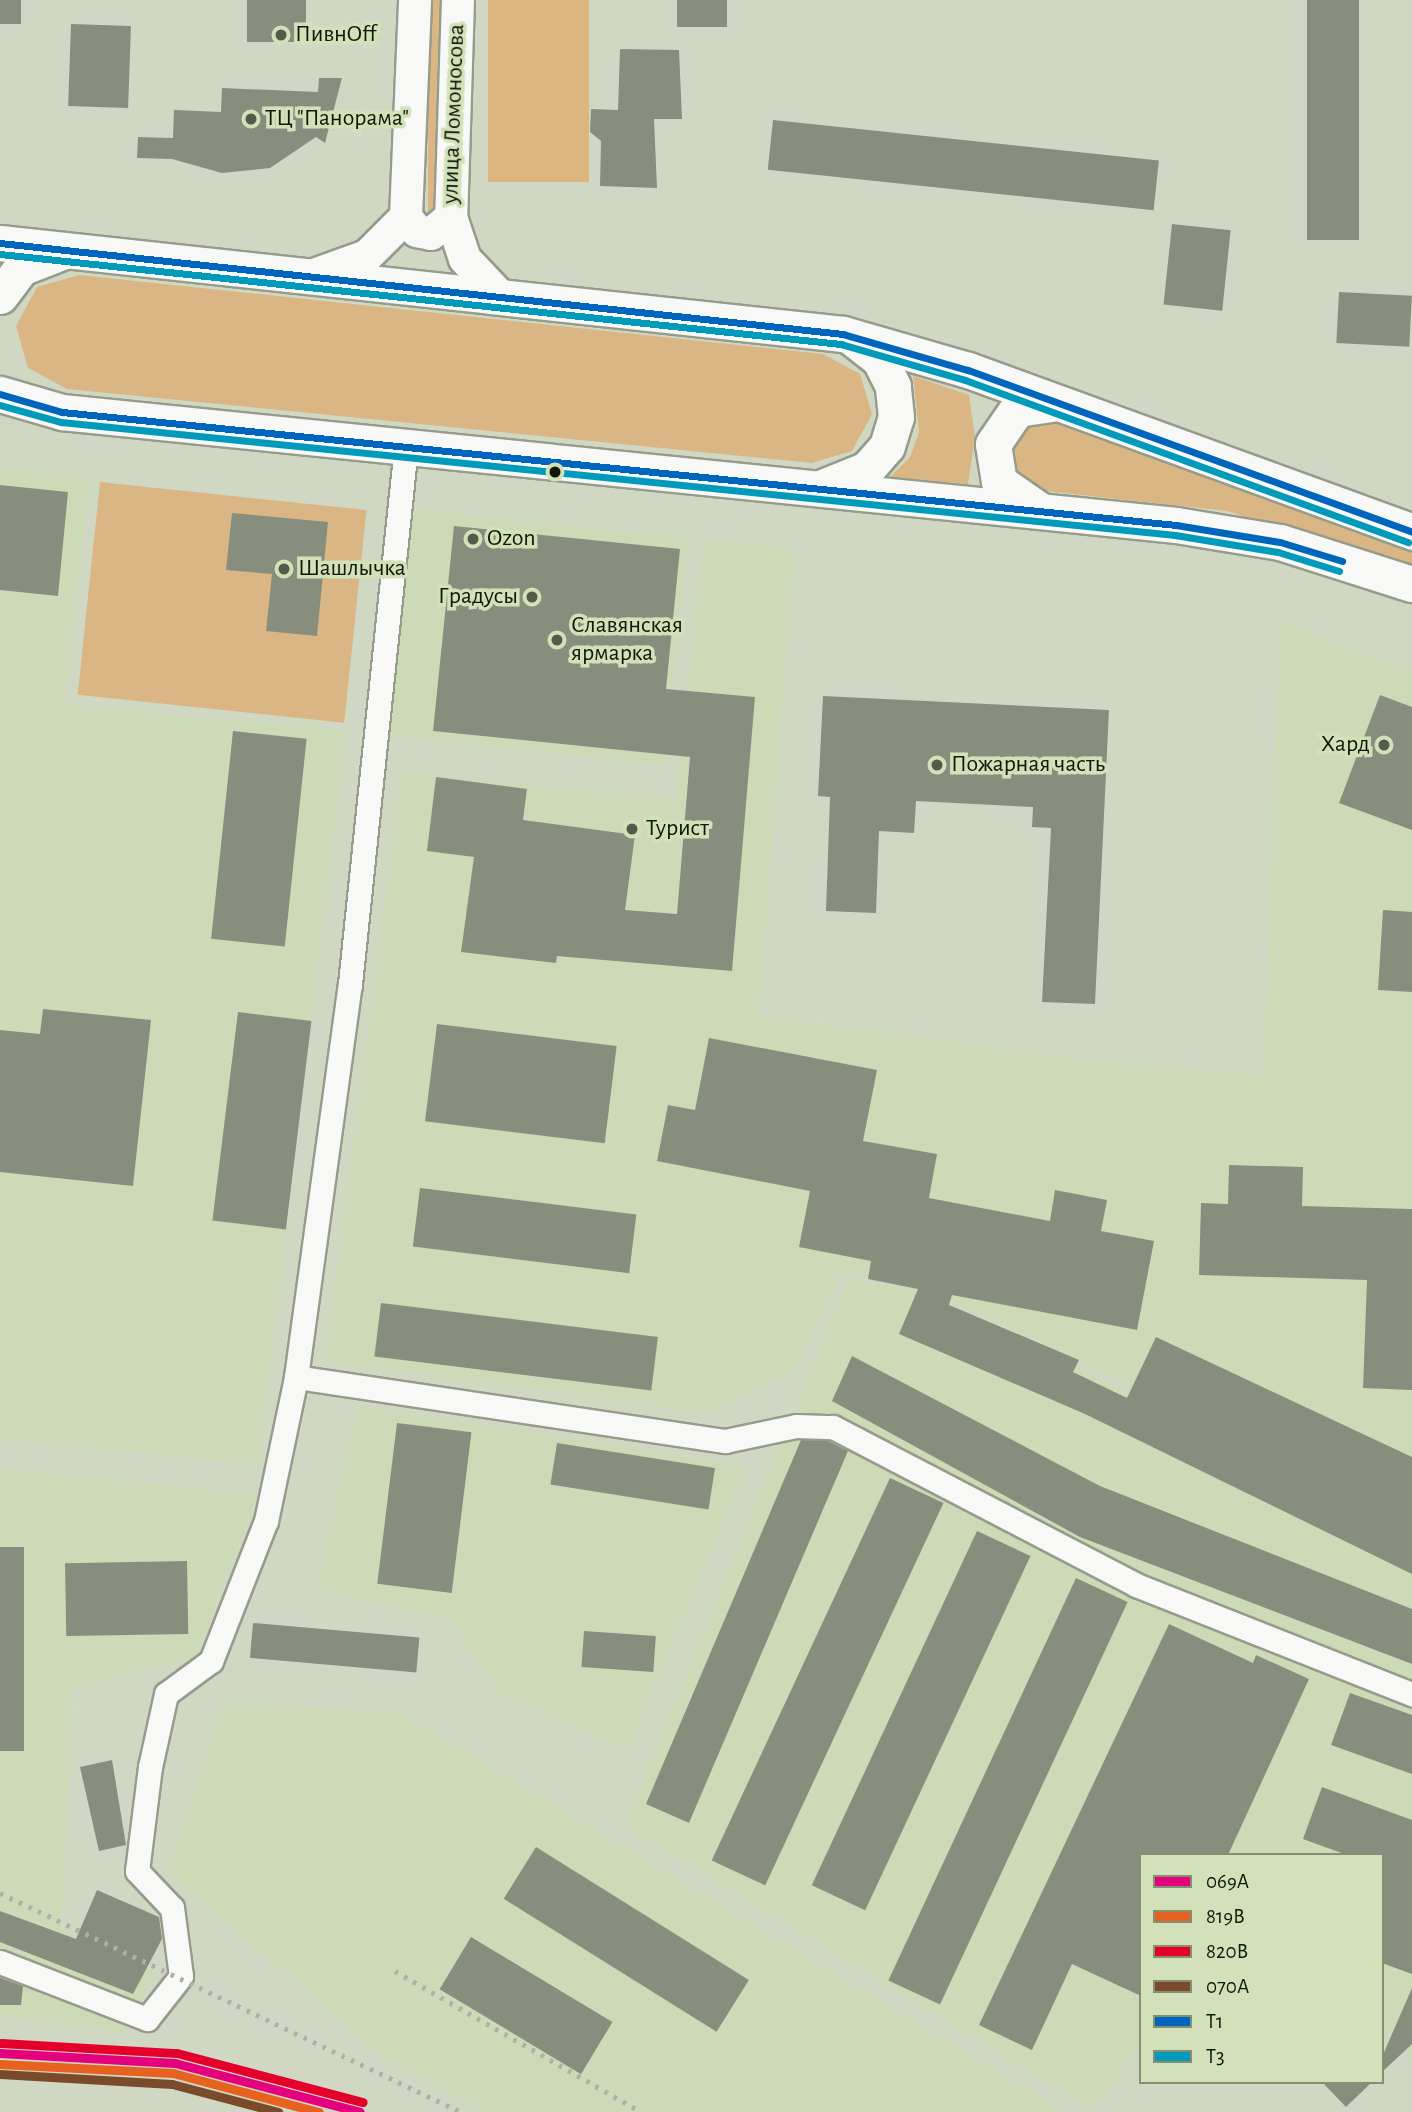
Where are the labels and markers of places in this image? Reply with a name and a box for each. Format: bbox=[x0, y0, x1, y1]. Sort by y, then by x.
place label: ПивнOff bbox=[295, 21, 377, 49]
marker: ПивнOff bbox=[273, 27, 289, 43]
place label: ТЦ "Панорама" bbox=[265, 105, 409, 133]
marker: ТЦ "Панорама" bbox=[243, 111, 259, 127]
unlabelled marker bbox=[548, 465, 562, 479]
place label: Ozon bbox=[487, 525, 536, 553]
marker: Ozon bbox=[465, 531, 481, 547]
place label: Шашлычка bbox=[298, 555, 406, 583]
marker: Шашлычка bbox=[276, 561, 292, 577]
place label: Градусы bbox=[438, 583, 518, 611]
marker: Градусы bbox=[524, 589, 540, 605]
place label: Славянская ярмарка bbox=[571, 612, 683, 668]
marker: Славянская ярмарка bbox=[549, 632, 565, 648]
place label: Хард bbox=[1321, 731, 1370, 759]
marker: Хард bbox=[1376, 737, 1392, 753]
place label: Пожарная часть bbox=[951, 751, 1105, 779]
marker: Пожарная часть bbox=[929, 757, 945, 773]
place label: Турист bbox=[646, 815, 709, 843]
marker: Турист bbox=[624, 821, 640, 837]

